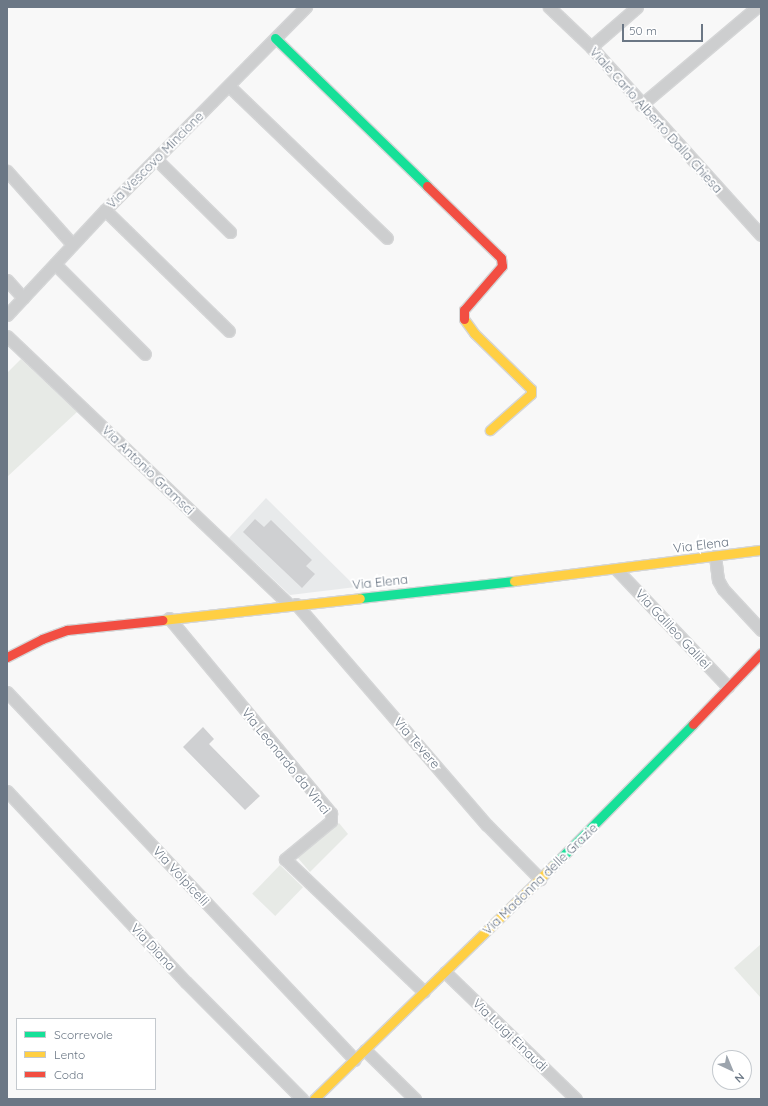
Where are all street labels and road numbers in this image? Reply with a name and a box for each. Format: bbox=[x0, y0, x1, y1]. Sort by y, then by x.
street label: Viale Carlo Alberto Dalla Chiesa bbox=[586, 44, 726, 196]
street label: Via Vescovo Mincione bbox=[103, 108, 207, 212]
street label: Via Antonio Gramsci bbox=[99, 422, 197, 518]
street label: Via Elena bbox=[672, 534, 730, 556]
street label: Via Elena bbox=[351, 571, 409, 593]
street label: Via Galileo Galilei bbox=[632, 586, 714, 672]
street label: Via Leonardo da Vinci bbox=[238, 705, 334, 817]
street label: Via Tevere bbox=[391, 714, 443, 772]
street label: Via Madonna delle Grazie bbox=[479, 820, 601, 938]
street label: Via Volpicelli bbox=[150, 843, 212, 909]
street label: Via Diana bbox=[127, 920, 179, 974]
street label: Via Luigi Einaudi bbox=[469, 995, 551, 1075]

